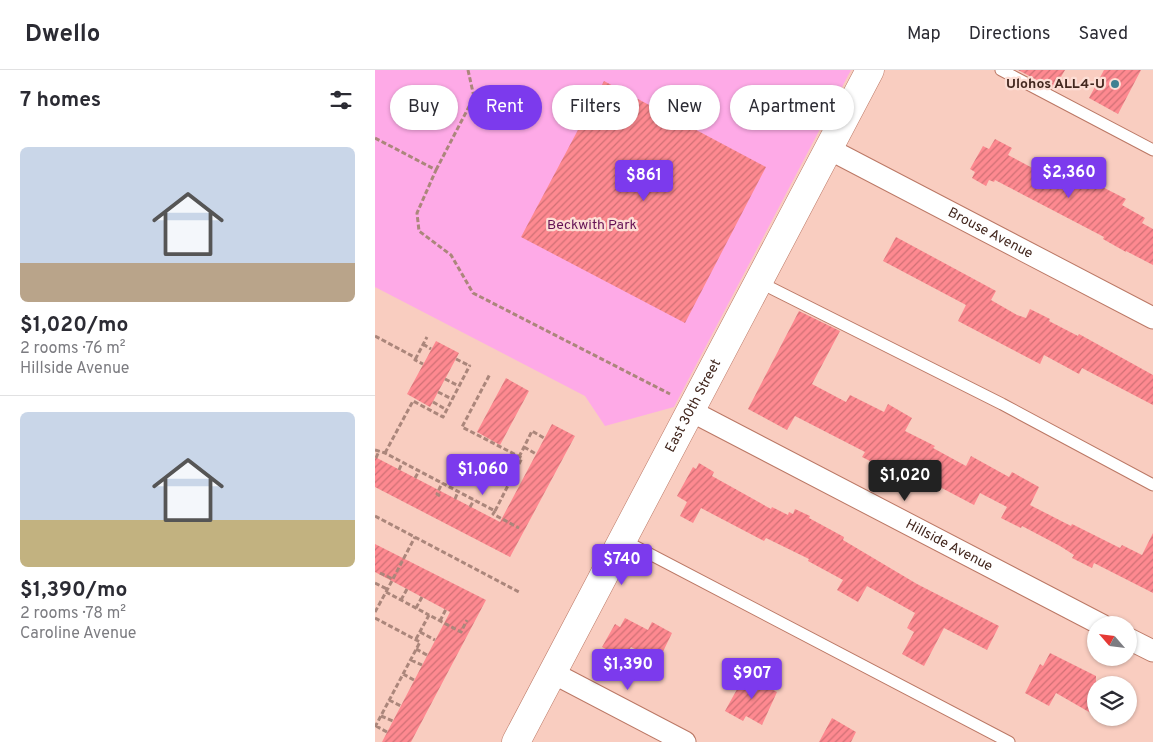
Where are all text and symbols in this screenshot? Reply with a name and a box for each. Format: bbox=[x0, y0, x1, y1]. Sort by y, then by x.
text: Dwello bbox=[25, 20, 100, 50]
text: Map bbox=[907, 23, 941, 46]
text: Directions bbox=[969, 23, 1051, 46]
text: Saved bbox=[1079, 23, 1128, 46]
place label: Ulohos ALL4-U bbox=[1006, 76, 1105, 93]
marker: Ulohos ALL4-U bbox=[1109, 78, 1121, 90]
chip: Buy bbox=[390, 85, 458, 130]
chip: Rent bbox=[468, 85, 542, 130]
chip: Filters bbox=[552, 85, 639, 130]
chip: New bbox=[649, 85, 720, 130]
chip: Apartment bbox=[730, 85, 854, 130]
icon: filters bbox=[327, 86, 355, 114]
text: 7 homes bbox=[20, 87, 101, 114]
pin: $2,360 bbox=[1028, 156, 1110, 199]
pin: $861 bbox=[614, 160, 674, 202]
text: $2,360 bbox=[1042, 163, 1096, 183]
text: $861 bbox=[626, 166, 662, 186]
icon: home bbox=[143, 179, 233, 269]
street label: Brouse Avenue bbox=[945, 204, 1036, 262]
park label: Beckwith Park bbox=[547, 217, 637, 234]
text: $1,020/mo bbox=[20, 312, 128, 339]
text: 2 rooms · 76 m² bbox=[20, 339, 126, 359]
street label: East 30th Street bbox=[662, 356, 725, 455]
text: Hillside Avenue bbox=[20, 359, 129, 379]
icon: home bbox=[143, 445, 233, 535]
pin: $1,060 bbox=[442, 454, 524, 496]
text: $1,060 bbox=[457, 460, 509, 480]
pin: $1,020 bbox=[864, 460, 946, 502]
text: $1,020 bbox=[879, 466, 931, 486]
street label: Hillside Avenue bbox=[903, 516, 996, 575]
pin: $740 bbox=[592, 544, 652, 586]
text: $740 bbox=[603, 550, 641, 570]
text: $1,390/mo bbox=[20, 577, 127, 604]
text: 2 rooms · 78 m² bbox=[20, 604, 126, 624]
north arrow bbox=[1087, 616, 1137, 666]
map controls bbox=[1087, 616, 1137, 726]
text: Caroline Avenue bbox=[20, 624, 136, 644]
pin: $1,390 bbox=[587, 648, 669, 691]
text: $1,390 bbox=[603, 655, 653, 675]
pin: $907 bbox=[722, 658, 782, 700]
text: $907 bbox=[733, 664, 771, 684]
button: layers bbox=[1087, 676, 1137, 726]

